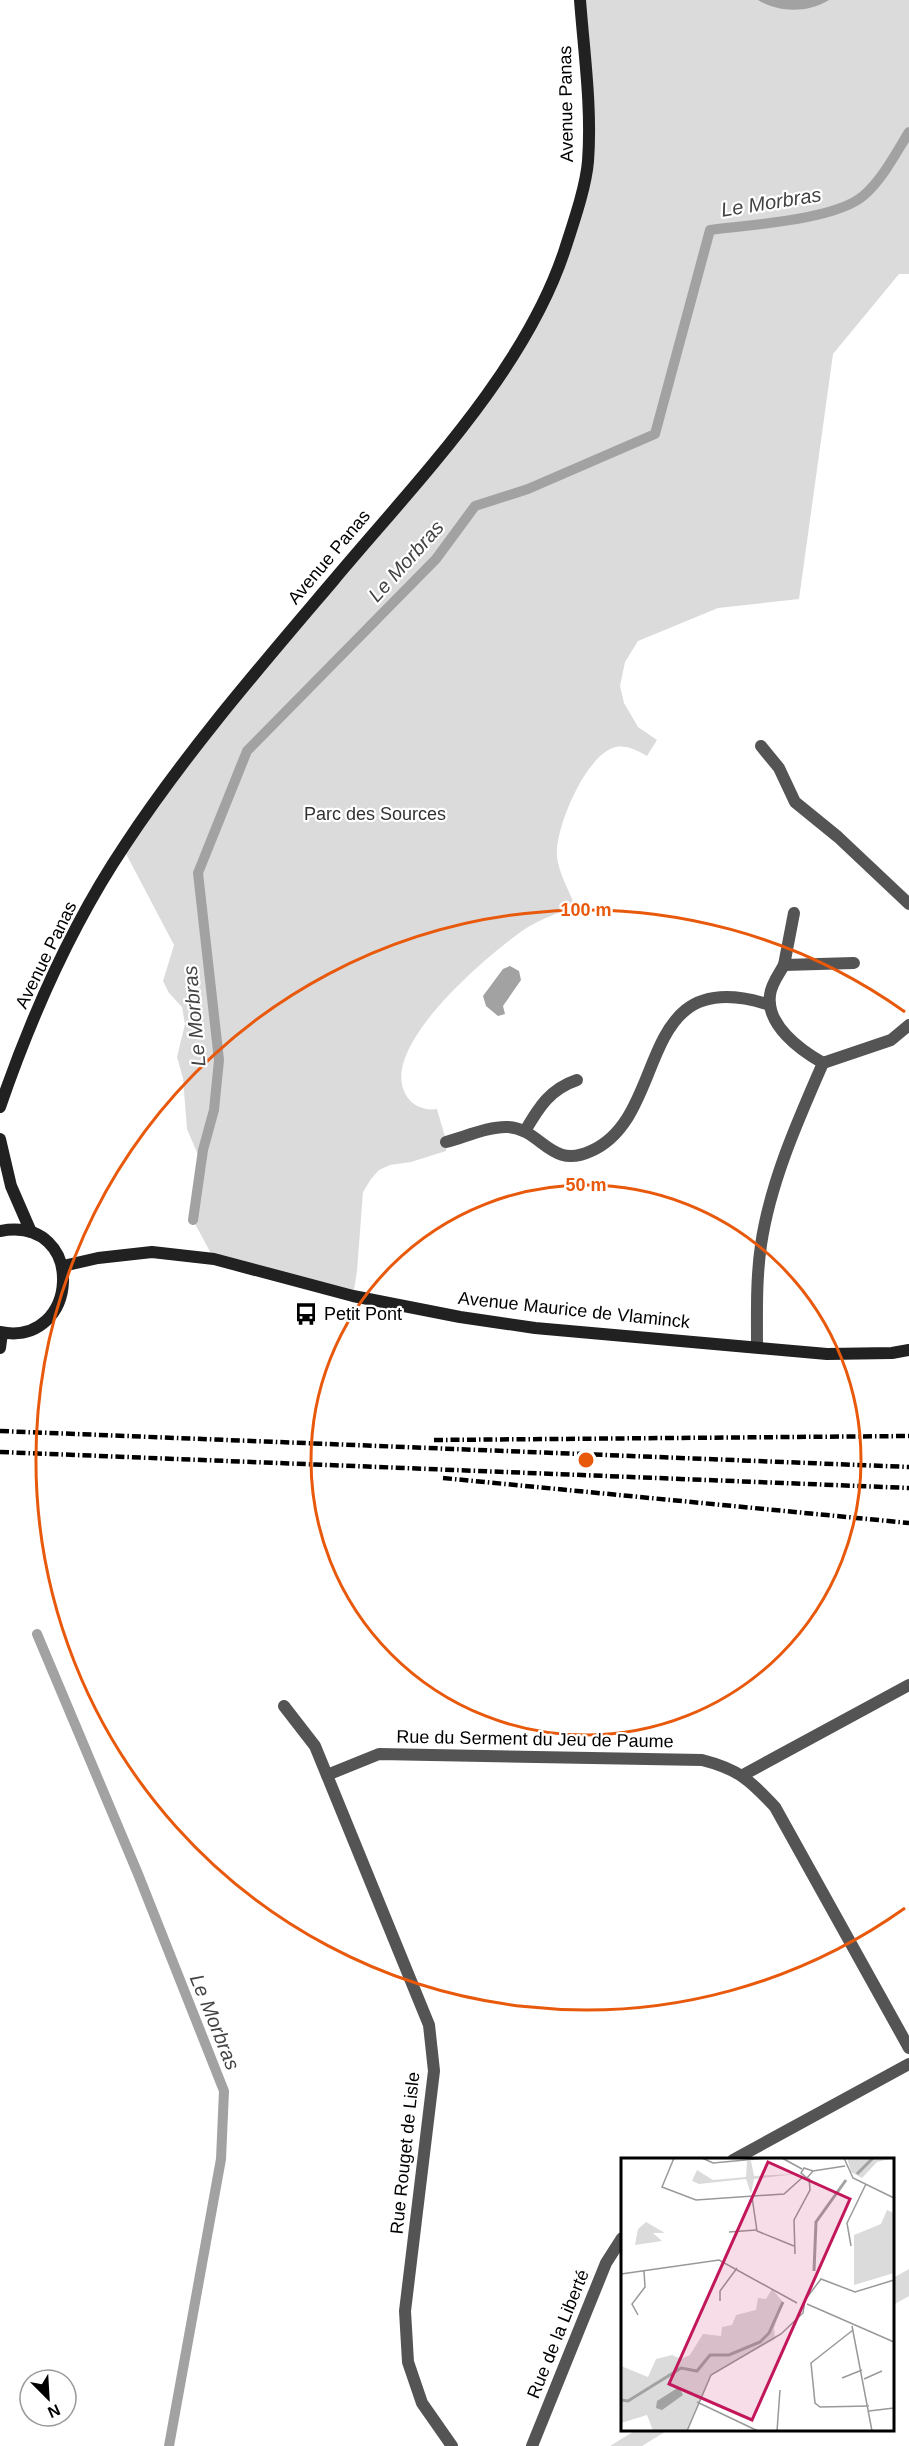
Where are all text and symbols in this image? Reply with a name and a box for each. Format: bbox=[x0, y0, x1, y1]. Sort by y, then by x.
street label: Avenue Panas bbox=[555, 45, 577, 163]
water label: Le Morbras bbox=[719, 183, 823, 221]
street label: Avenue Panas bbox=[284, 506, 374, 608]
water label: Le Morbras bbox=[364, 516, 448, 606]
park label: Parc des Sources bbox=[304, 804, 446, 824]
street label: Avenue Panas bbox=[11, 898, 81, 1012]
text: 100 m bbox=[560, 900, 612, 920]
water label: Le Morbras bbox=[179, 965, 209, 1067]
text: 50 m bbox=[565, 1175, 607, 1195]
street label: Avenue Maurice de Vlaminck bbox=[457, 1288, 692, 1332]
bus stop icon: Petit Pont bbox=[293, 1301, 319, 1327]
place label: Petit Pont bbox=[324, 1304, 402, 1324]
centre of rings bbox=[576, 1450, 596, 1470]
street label: Rue du Serment du Jeu de Paume bbox=[396, 1727, 674, 1751]
water label: Le Morbras bbox=[186, 1971, 244, 2073]
street label: Rue Rouget de Lisle bbox=[387, 2071, 423, 2235]
inset map bbox=[621, 2158, 894, 2431]
street label: Rue de la Liberté bbox=[523, 2267, 593, 2401]
north arrow bbox=[18, 2368, 78, 2428]
text: N bbox=[45, 2401, 63, 2421]

